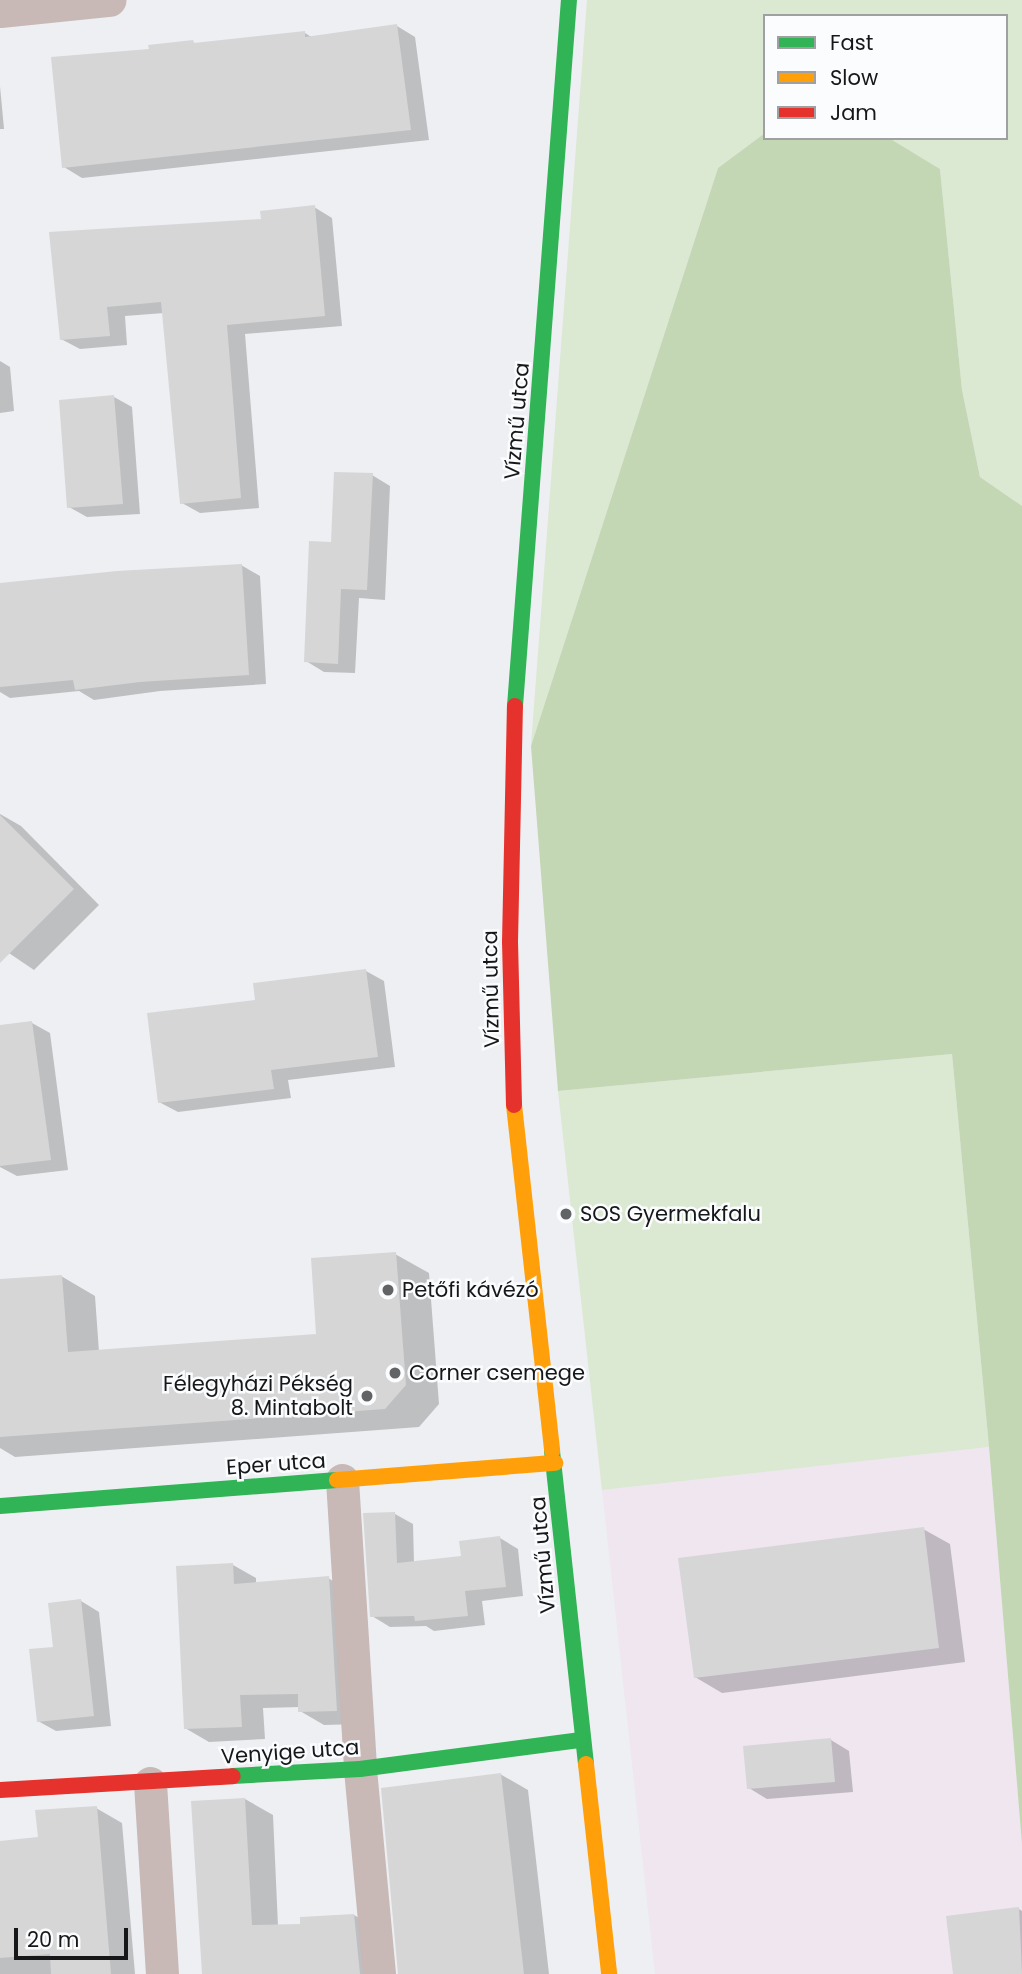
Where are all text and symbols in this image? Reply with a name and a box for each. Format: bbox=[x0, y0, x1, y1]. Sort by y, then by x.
legend bbox=[763, 14, 1008, 140]
text: Fast bbox=[830, 28, 873, 57]
text: Slow bbox=[830, 63, 878, 92]
text: Jam bbox=[830, 98, 877, 127]
street label: Vízmű utca bbox=[499, 361, 535, 481]
street label: Vízmű utca bbox=[477, 930, 505, 1048]
place label: SOS Gyermekfalu bbox=[580, 1201, 761, 1227]
marker: SOS Gyermekfalu bbox=[558, 1206, 574, 1222]
place label: Petőfi kávézó bbox=[402, 1277, 539, 1303]
marker: Petőfi kávézó bbox=[380, 1282, 396, 1298]
place label: Corner csemege bbox=[409, 1360, 585, 1386]
marker: Corner csemege bbox=[387, 1365, 403, 1381]
place label: Félegyházi Pékség 8. Mintabolt bbox=[163, 1371, 353, 1421]
marker: Félegyházi Pékség 8. Mintabolt bbox=[359, 1388, 375, 1404]
street label: Eper utca bbox=[226, 1448, 326, 1480]
street label: Vízmű utca bbox=[525, 1495, 561, 1615]
street label: Venyige utca bbox=[220, 1735, 360, 1769]
scale bar bbox=[18, 1914, 131, 1958]
text: 20 m bbox=[27, 1925, 80, 1954]

